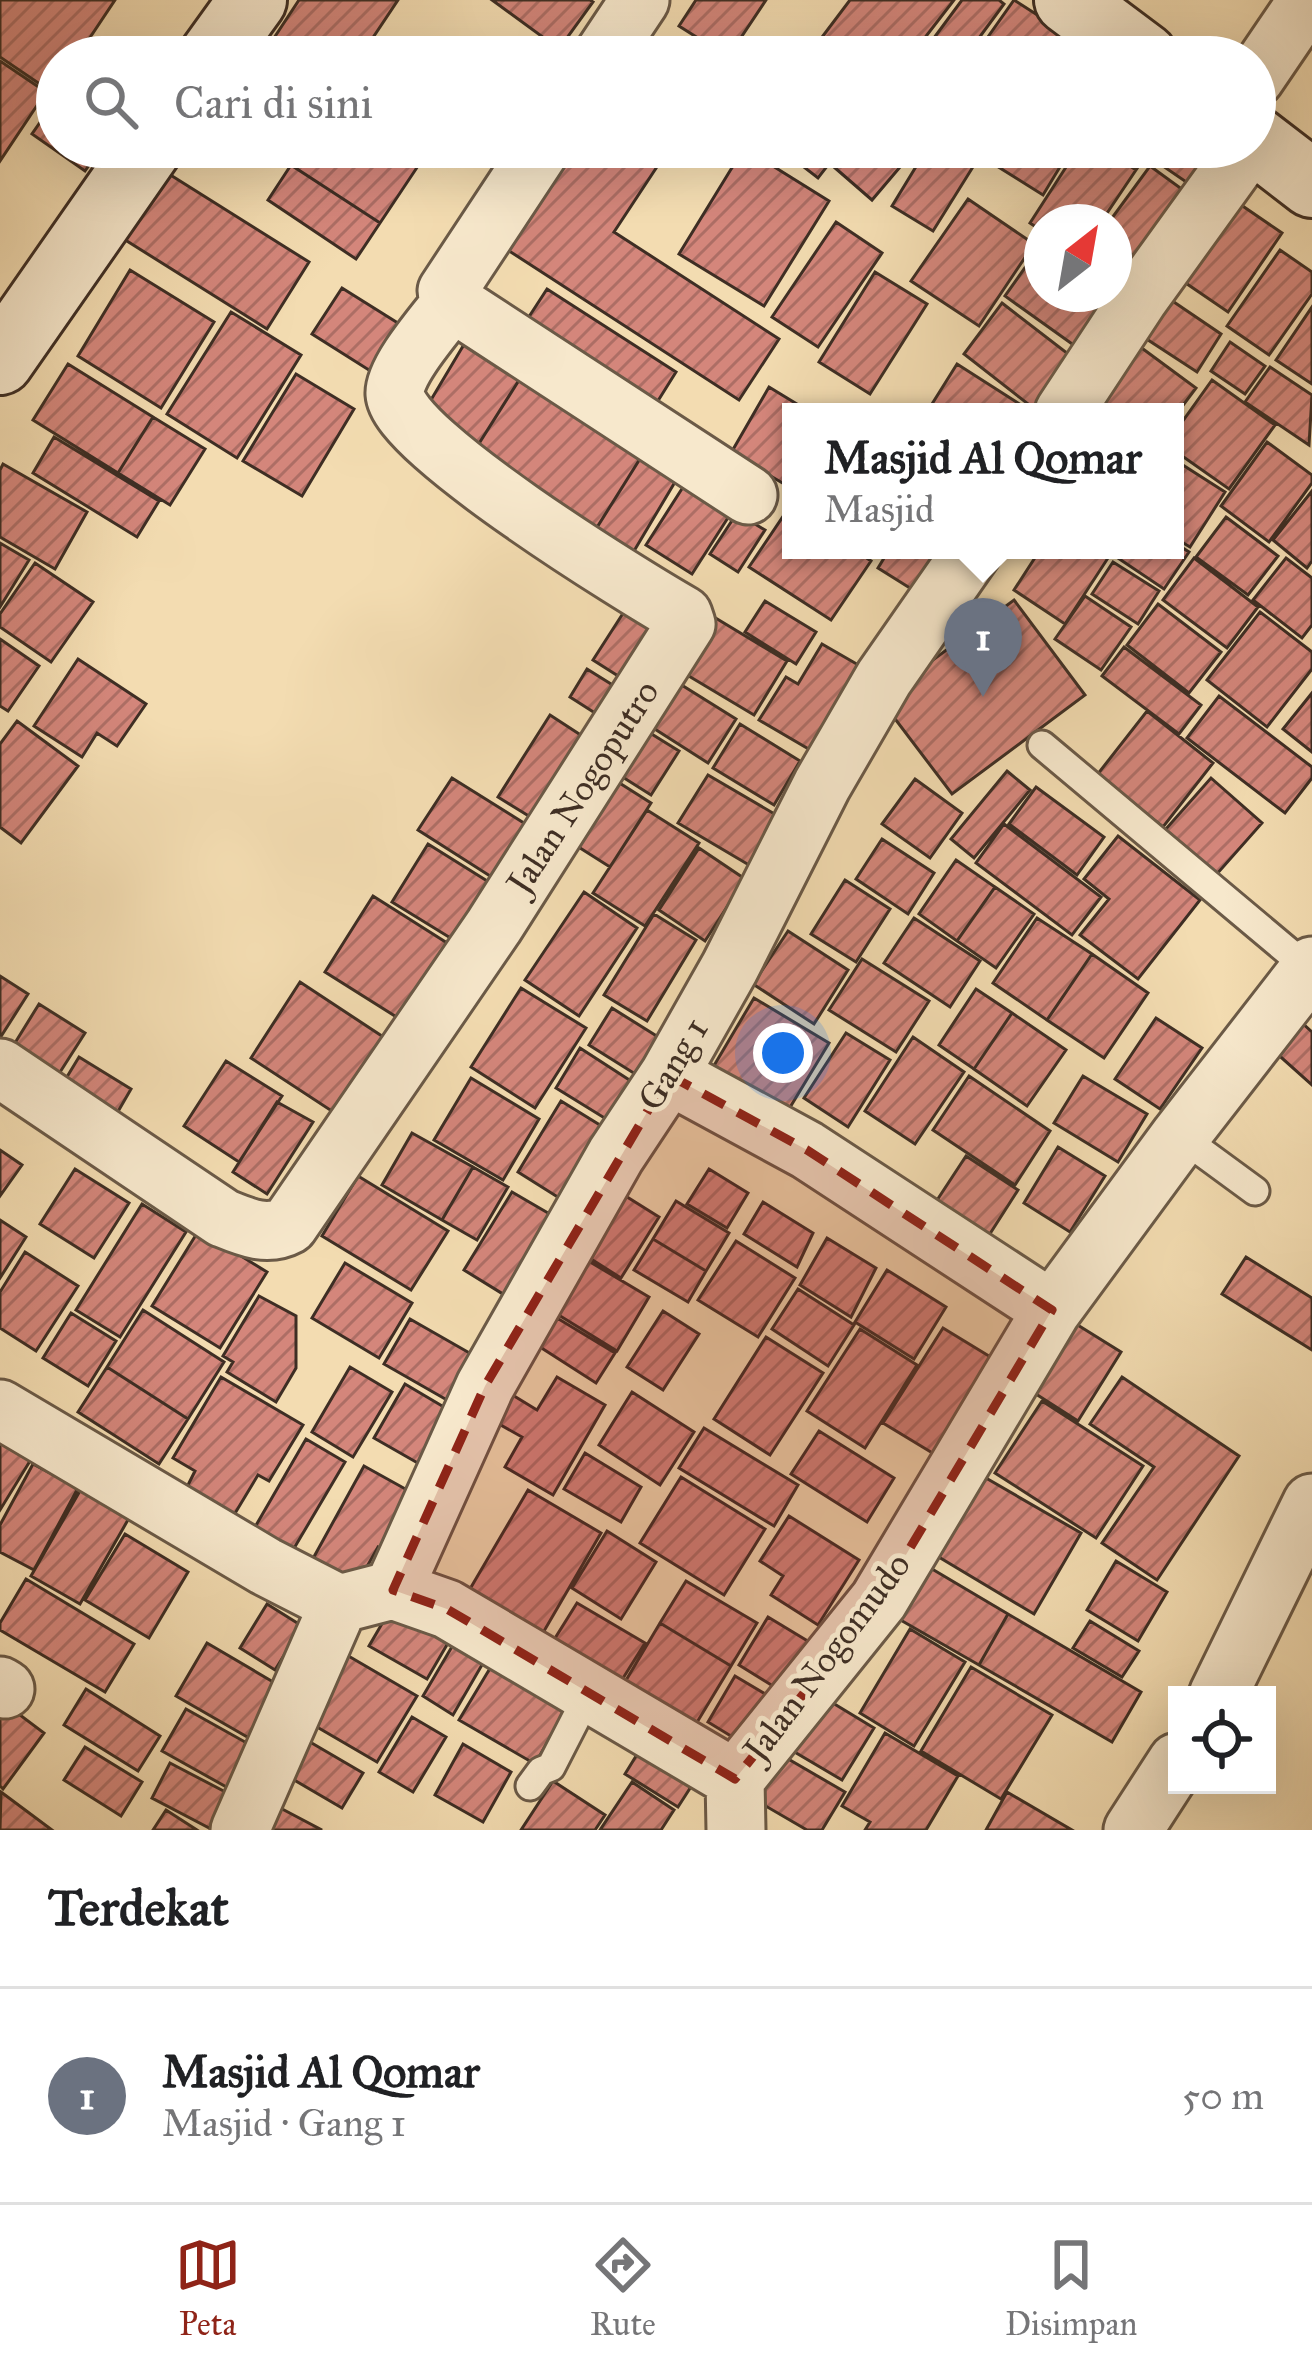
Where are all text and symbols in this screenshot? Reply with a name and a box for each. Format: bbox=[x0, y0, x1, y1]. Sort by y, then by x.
search box bbox=[36, 36, 1276, 168]
icon: search bbox=[78, 69, 144, 135]
text: Cari di sini bbox=[174, 75, 373, 130]
north arrow bbox=[1024, 204, 1132, 312]
popup bbox=[782, 403, 1184, 559]
text: Masjid Al Qomar bbox=[824, 430, 1142, 485]
text: Masjid bbox=[824, 485, 935, 533]
pin: 1 bbox=[944, 598, 1022, 697]
street label: Jalan Nogoputro bbox=[495, 672, 669, 906]
street label: Gang 1 bbox=[628, 1010, 718, 1118]
your location bbox=[753, 1023, 813, 1083]
street label: Jalan Nogomudo bbox=[732, 1544, 920, 1773]
map controls bbox=[1168, 1686, 1276, 1794]
button: locate bbox=[1168, 1686, 1276, 1794]
text: Terdekat bbox=[48, 1877, 229, 1939]
text: Masjid Al Qomar bbox=[162, 2044, 480, 2099]
text: 1 bbox=[79, 2072, 95, 2120]
text: 50 m bbox=[1182, 2072, 1264, 2120]
text: Masjid · Gang 1 bbox=[162, 2099, 406, 2147]
tab: Peta bbox=[175, 2232, 241, 2344]
tab: Rute bbox=[590, 2232, 656, 2344]
tab: Disimpan bbox=[1005, 2232, 1137, 2344]

